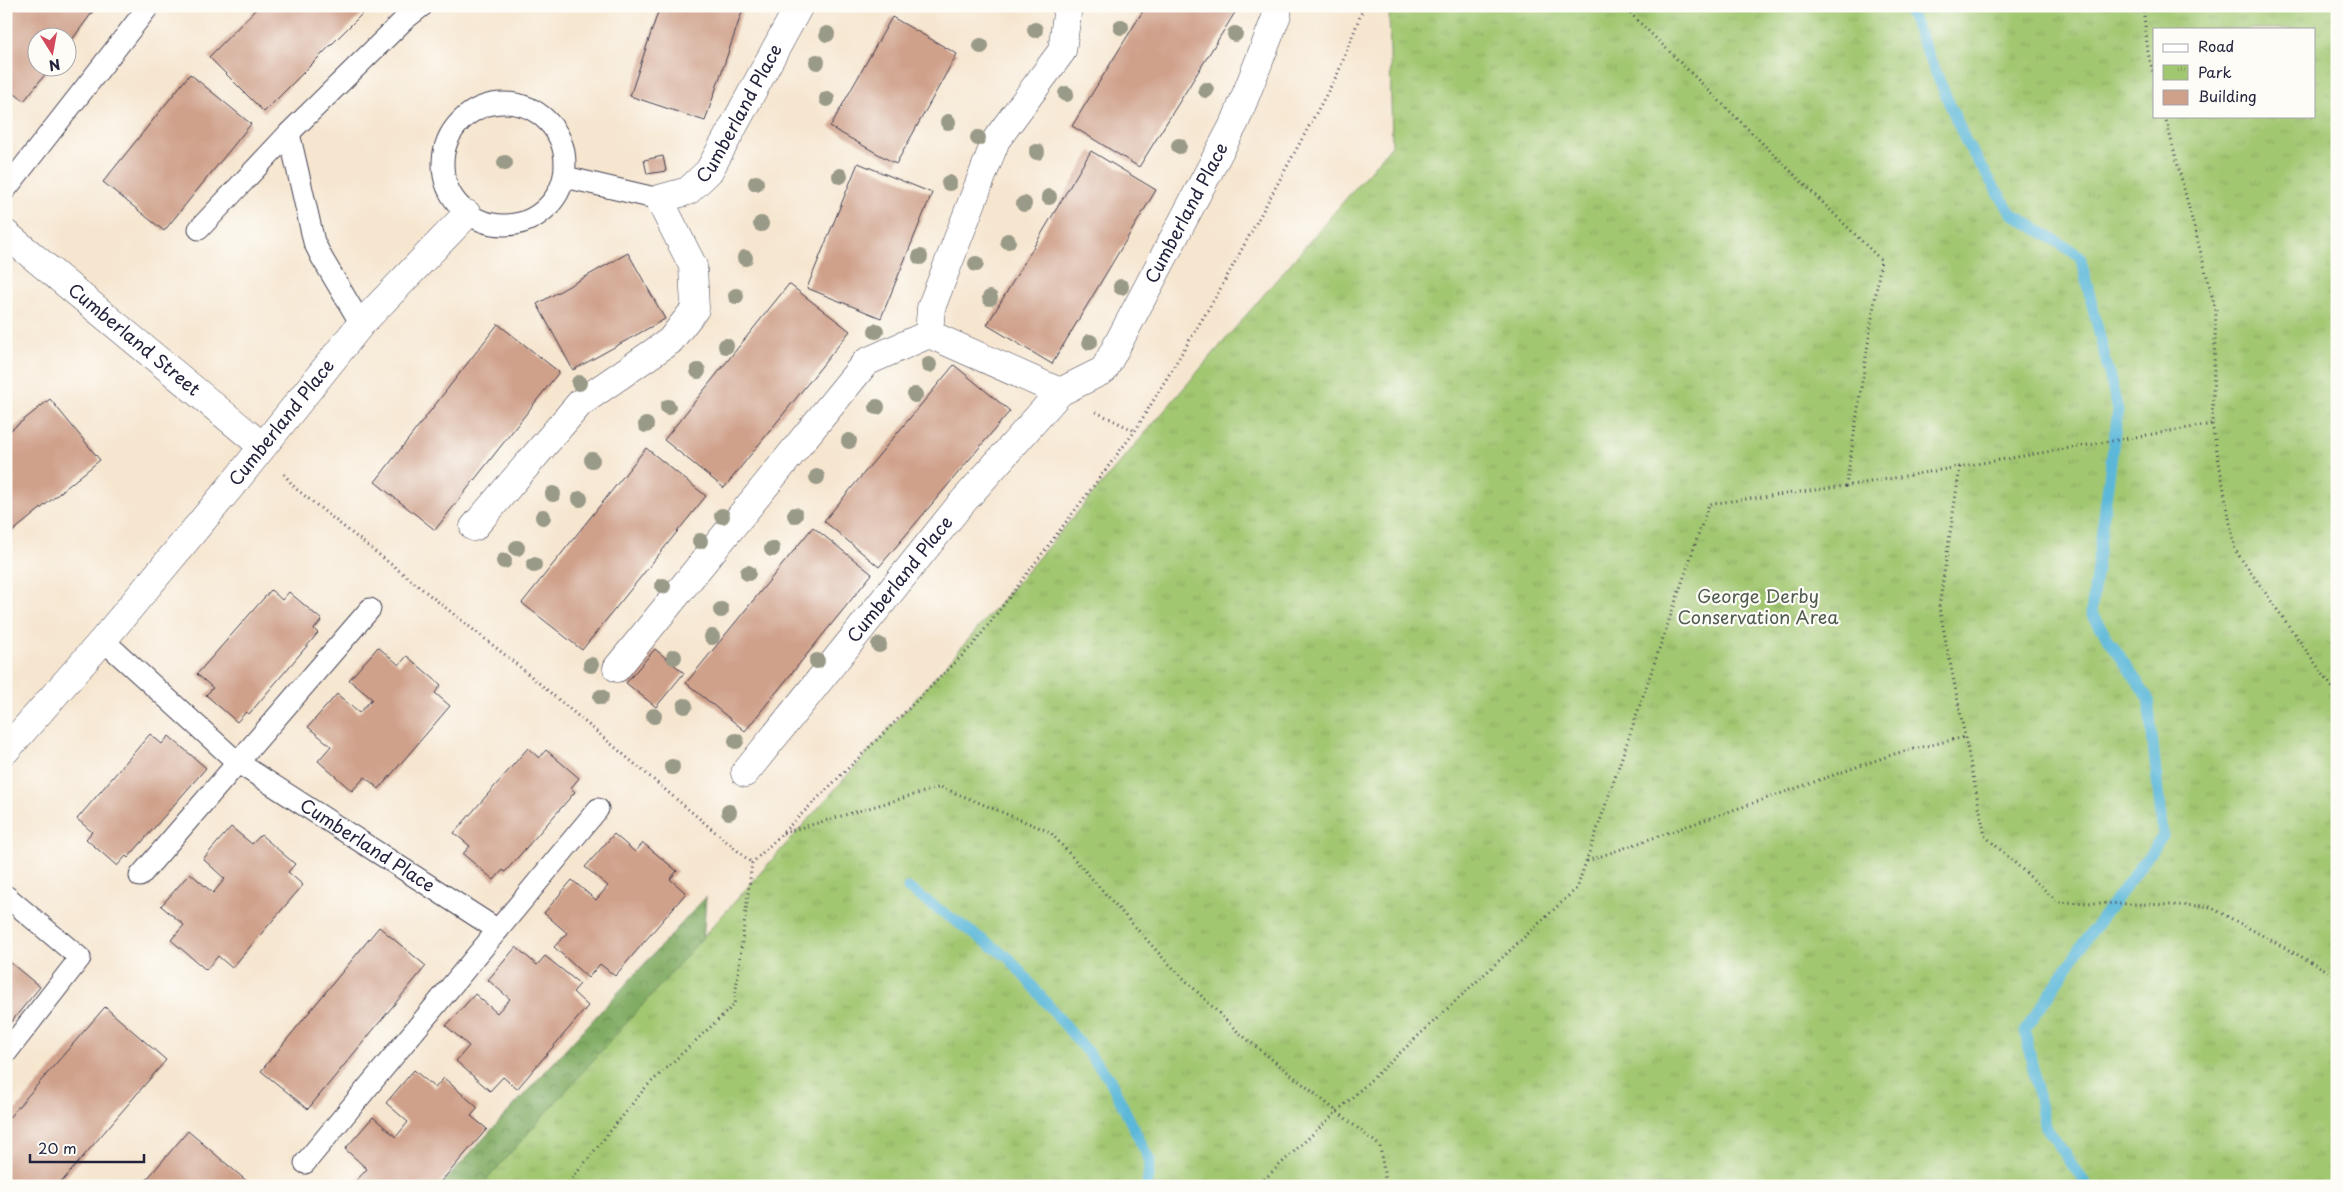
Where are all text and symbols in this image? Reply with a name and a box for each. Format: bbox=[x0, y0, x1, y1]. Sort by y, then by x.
north arrow bbox=[28, 28, 78, 78]
legend bbox=[2153, 28, 2316, 118]
text: Road bbox=[2198, 34, 2234, 57]
street label: Cumberland Place bbox=[689, 39, 788, 189]
text: N bbox=[47, 54, 62, 77]
text: Park bbox=[2198, 60, 2232, 83]
text: Building bbox=[2198, 84, 2257, 107]
street label: Cumberland Place bbox=[1137, 137, 1234, 288]
street label: Cumberland Street bbox=[63, 276, 207, 402]
street label: Cumberland Place bbox=[221, 353, 340, 491]
street label: Cumberland Place bbox=[840, 509, 958, 648]
park label: George Derby Conservation Area bbox=[1677, 582, 1839, 630]
street label: Cumberland Place bbox=[295, 791, 441, 898]
scale bar bbox=[30, 1132, 144, 1164]
text: 20 m bbox=[38, 1136, 77, 1159]

